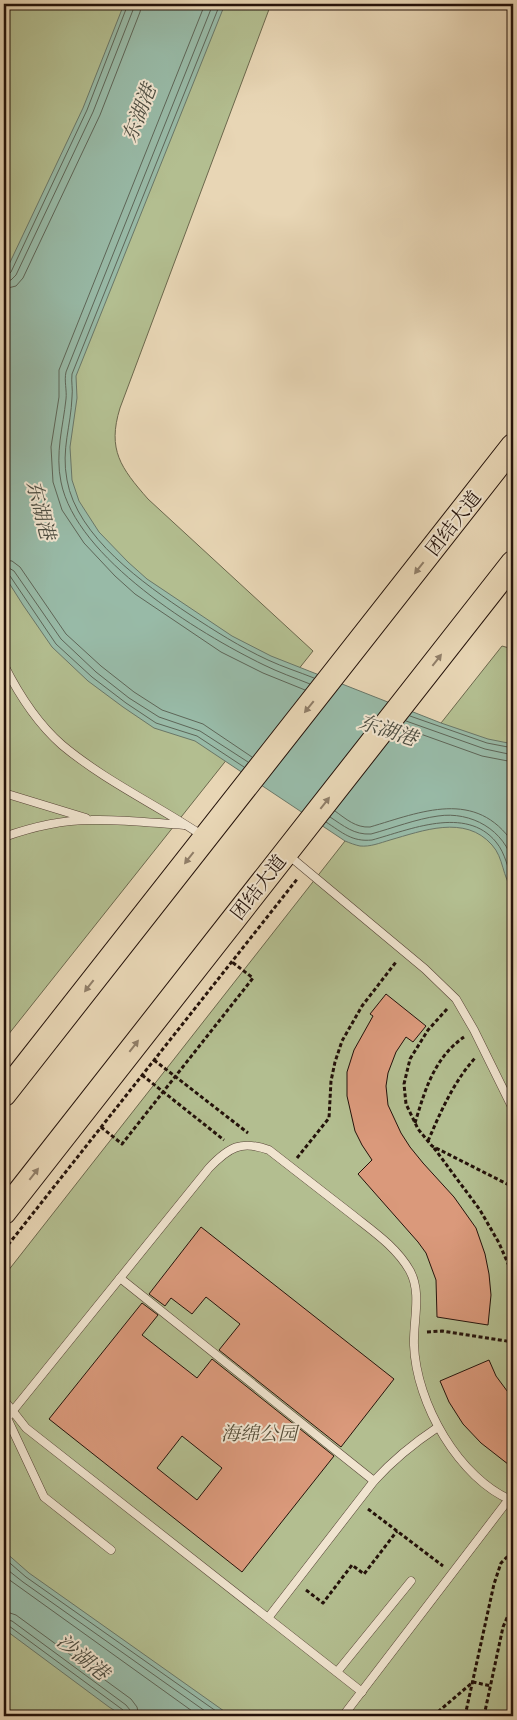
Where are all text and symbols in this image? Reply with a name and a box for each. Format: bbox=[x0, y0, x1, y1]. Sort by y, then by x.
water label: 东湖港 bbox=[119, 79, 162, 145]
water label: 东湖港 bbox=[22, 478, 59, 545]
street label: 团结大道 bbox=[422, 487, 486, 560]
one-way arrow bbox=[413, 561, 424, 574]
one-way arrow bbox=[432, 654, 443, 667]
one-way arrow bbox=[303, 700, 314, 713]
water label: 东湖港 bbox=[356, 711, 422, 752]
one-way arrow bbox=[319, 797, 330, 810]
one-way arrow bbox=[183, 851, 194, 864]
street label: 团结大道 bbox=[227, 851, 291, 924]
one-way arrow bbox=[83, 979, 94, 992]
one-way arrow bbox=[129, 1039, 139, 1052]
one-way arrow bbox=[28, 1167, 39, 1180]
park label: 海绵公园 bbox=[221, 1423, 300, 1445]
water label: 沙湖港 bbox=[52, 1630, 115, 1687]

